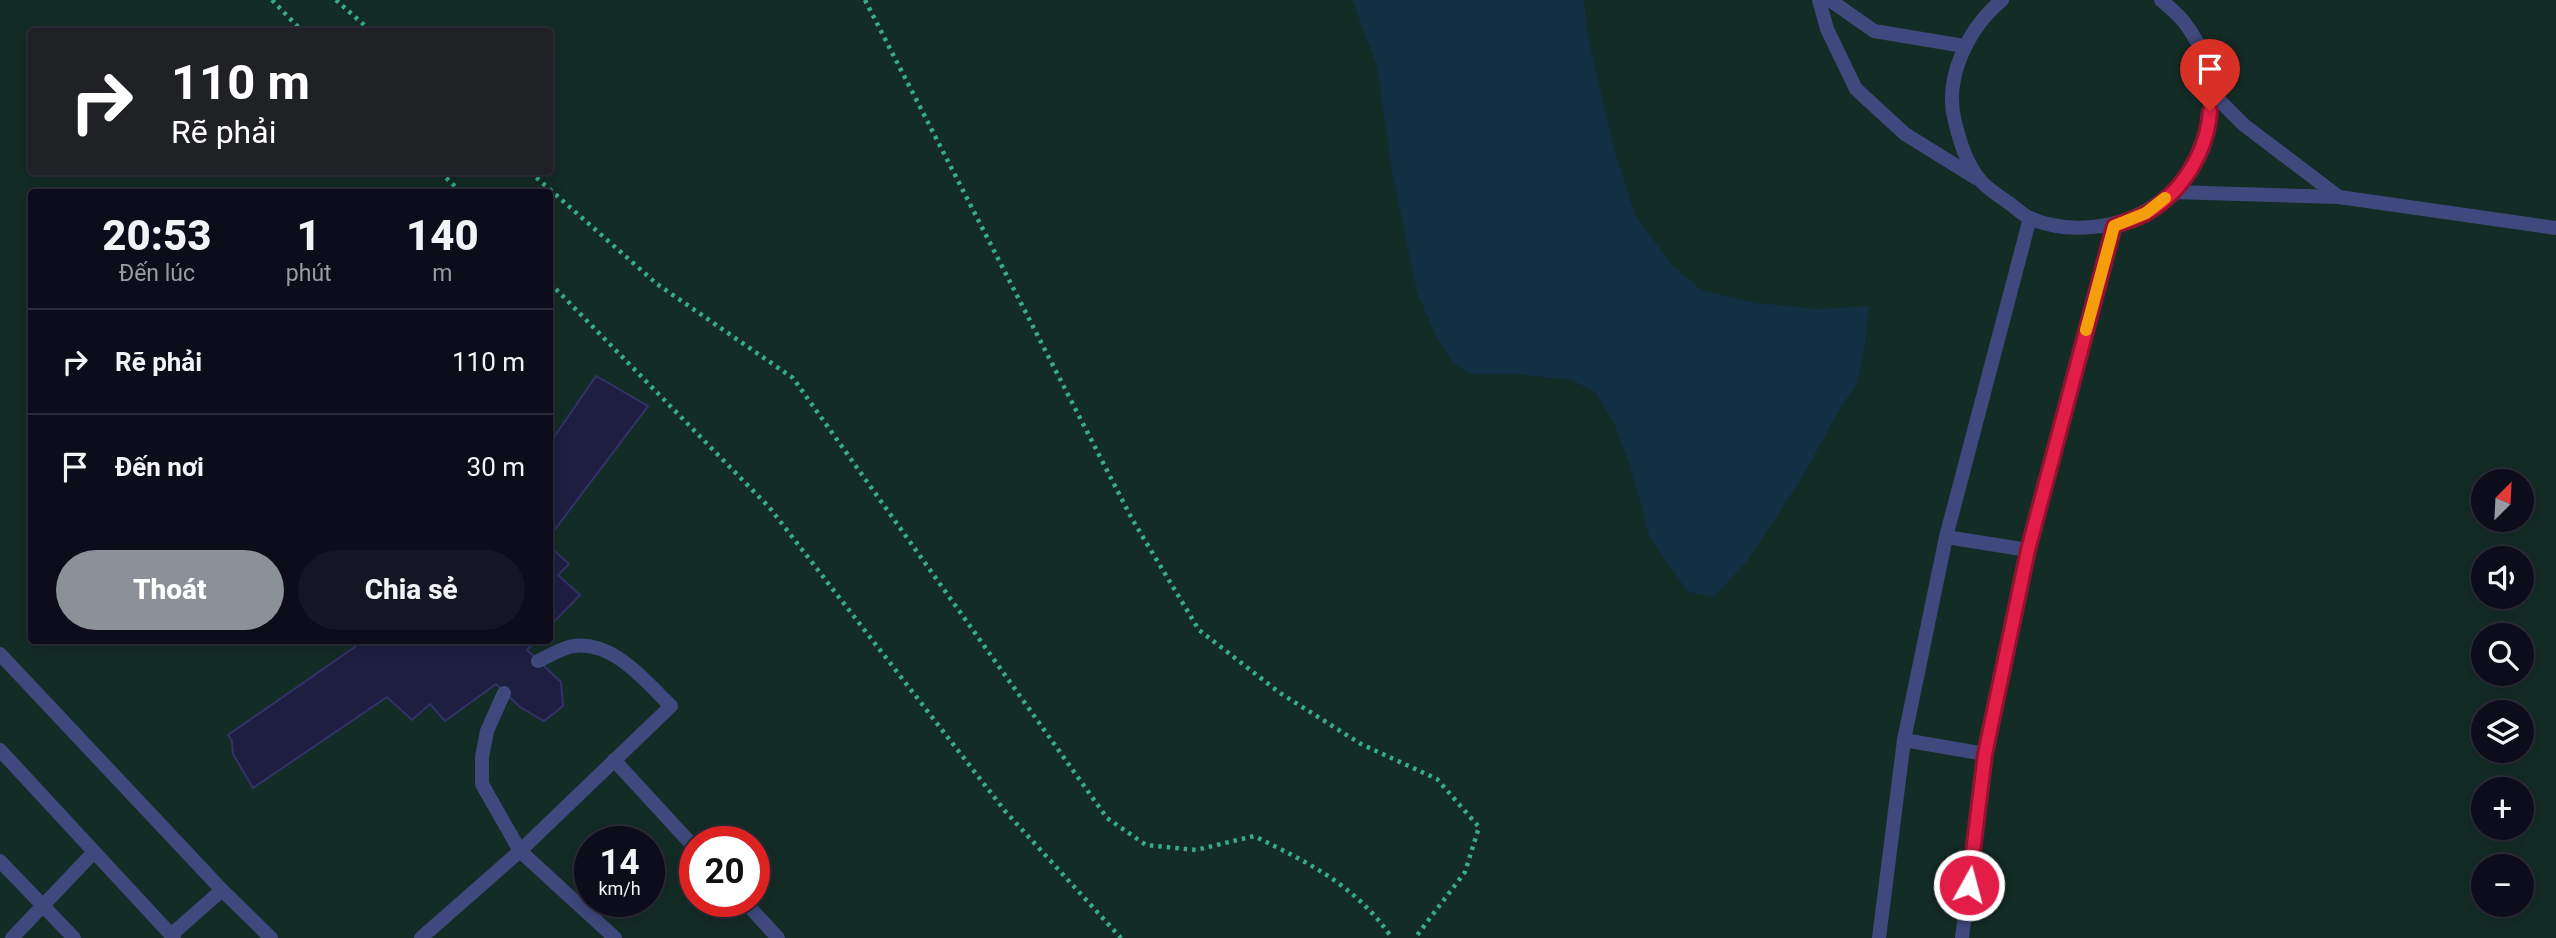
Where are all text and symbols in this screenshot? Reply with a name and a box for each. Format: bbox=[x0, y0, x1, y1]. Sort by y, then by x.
pin bbox=[2180, 39, 2240, 111]
icon: arrive bbox=[2191, 50, 2229, 88]
text: 110 m bbox=[171, 54, 310, 111]
icon: right bbox=[56, 56, 147, 147]
text: Rẽ phải bbox=[171, 113, 276, 151]
text: 20:53 bbox=[102, 211, 211, 260]
text: 1 bbox=[297, 211, 321, 260]
text: 140 bbox=[406, 211, 479, 260]
text: Đến lúc bbox=[119, 260, 195, 287]
text: phút bbox=[286, 260, 332, 287]
text: m bbox=[432, 260, 452, 287]
icon: right bbox=[56, 343, 94, 381]
text: Rẽ phải bbox=[115, 347, 202, 377]
text: 110 m bbox=[452, 347, 525, 377]
icon: arrive bbox=[56, 448, 94, 486]
text: Đến nơi bbox=[115, 452, 204, 482]
text: 30 m bbox=[467, 452, 525, 482]
north arrow bbox=[2471, 469, 2534, 532]
map controls bbox=[2471, 469, 2534, 917]
button: sound bbox=[2471, 546, 2534, 609]
button: Thoát bbox=[56, 550, 284, 630]
button: Chia sẻ bbox=[298, 550, 525, 630]
button: search bbox=[2471, 623, 2534, 686]
button: layers bbox=[2471, 700, 2534, 763]
button: + bbox=[2471, 777, 2534, 840]
speed limit sign: 20 bbox=[679, 826, 770, 917]
text: 14 bbox=[599, 842, 640, 883]
position arrow bbox=[1932, 848, 2006, 922]
button: − bbox=[2471, 854, 2534, 917]
text: km/h bbox=[598, 878, 641, 899]

